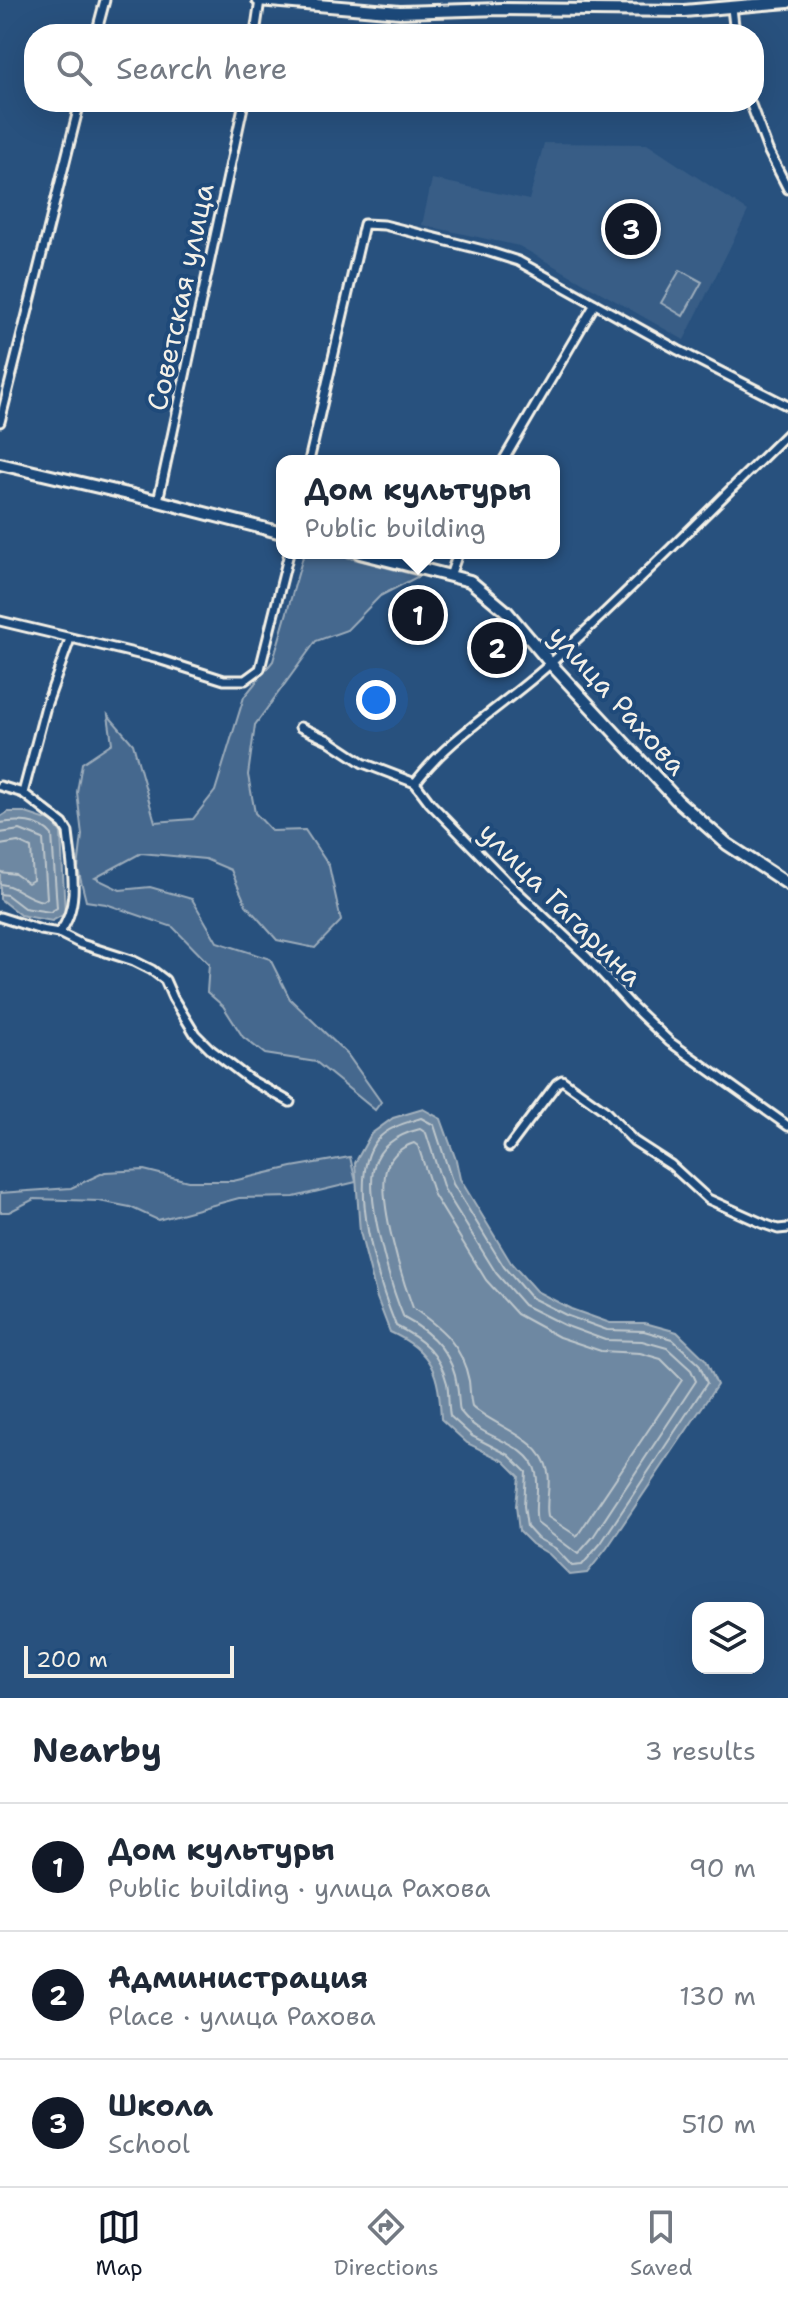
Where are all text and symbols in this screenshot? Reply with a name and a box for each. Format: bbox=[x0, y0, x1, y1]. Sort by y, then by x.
search box bbox=[24, 24, 764, 112]
icon: search bbox=[52, 46, 96, 90]
text: Search here bbox=[116, 48, 287, 89]
street label: Советская улица bbox=[137, 180, 223, 414]
pin: 3 bbox=[605, 199, 657, 259]
popup bbox=[276, 455, 560, 559]
text: Дом культуры bbox=[305, 469, 531, 510]
text: Public building bbox=[305, 510, 486, 545]
pin: 1 bbox=[392, 585, 444, 645]
street label: улица Рахова bbox=[540, 617, 696, 783]
pin: 2 bbox=[471, 618, 523, 678]
your location bbox=[356, 680, 396, 720]
street label: улица Гагарина bbox=[471, 814, 651, 994]
map controls bbox=[692, 1602, 764, 1674]
button: layers bbox=[692, 1602, 764, 1674]
scale bar bbox=[24, 1642, 234, 1678]
text: 200 m bbox=[36, 1645, 108, 1674]
text: Nearby bbox=[32, 1727, 162, 1773]
text: 3 results bbox=[644, 1733, 756, 1768]
text: Дом культуры bbox=[108, 1829, 335, 1870]
text: 1 bbox=[52, 1850, 64, 1885]
text: 90 m bbox=[689, 1850, 756, 1885]
text: Public building · улица Рахова bbox=[108, 1870, 491, 1905]
text: Администрация bbox=[108, 1957, 368, 1998]
text: 2 bbox=[49, 1978, 67, 2013]
text: 130 m bbox=[679, 1978, 756, 2013]
text: Place · улица Рахова bbox=[108, 1998, 376, 2033]
text: Школа bbox=[108, 2085, 213, 2126]
text: 3 bbox=[49, 2106, 67, 2141]
text: 510 m bbox=[682, 2106, 756, 2141]
text: School bbox=[108, 2126, 190, 2161]
tab: Map bbox=[96, 2205, 143, 2282]
tab: Directions bbox=[334, 2205, 439, 2282]
tab: Saved bbox=[630, 2205, 692, 2282]

